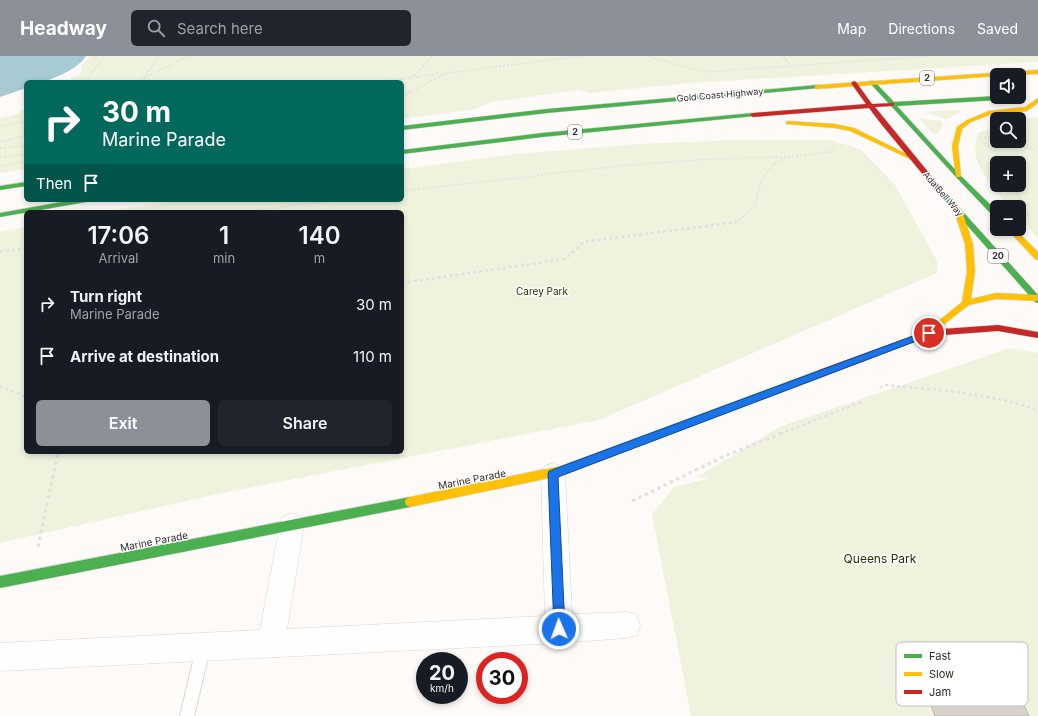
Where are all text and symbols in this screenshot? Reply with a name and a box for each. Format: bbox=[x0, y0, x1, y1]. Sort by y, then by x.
search box bbox=[131, 10, 411, 46]
text: Headway bbox=[20, 17, 107, 40]
icon: search bbox=[145, 17, 167, 39]
text: Search here bbox=[177, 19, 263, 38]
text: Map bbox=[837, 20, 866, 37]
text: Directions bbox=[888, 20, 955, 37]
text: Saved bbox=[977, 20, 1018, 37]
map controls bbox=[990, 68, 1026, 236]
button: sound bbox=[990, 68, 1026, 104]
road number: 2 bbox=[920, 71, 934, 85]
street label: Gold Coast Highway bbox=[676, 85, 764, 104]
text: 30 m bbox=[102, 95, 171, 129]
icon: right bbox=[36, 96, 88, 148]
button: search bbox=[990, 112, 1026, 148]
road number: 2 bbox=[568, 125, 582, 139]
text: Marine Parade bbox=[102, 129, 226, 150]
button: + bbox=[990, 156, 1026, 192]
street label: Ada Bell Way bbox=[921, 169, 966, 218]
icon: arrive bbox=[80, 172, 102, 194]
text: Then bbox=[36, 174, 72, 193]
button: − bbox=[990, 200, 1026, 236]
text: 17:06 bbox=[87, 221, 149, 250]
text: 1 bbox=[219, 221, 229, 250]
text: 140 bbox=[299, 221, 341, 250]
road number: 20 bbox=[988, 249, 1008, 263]
text: Arrival bbox=[98, 250, 138, 266]
text: min bbox=[213, 250, 235, 266]
text: m bbox=[314, 250, 325, 266]
park label: Carey Park bbox=[516, 285, 569, 297]
text: Turn right bbox=[70, 287, 142, 306]
icon: right bbox=[36, 293, 58, 315]
text: 30 m bbox=[356, 295, 392, 314]
text: Marine Parade bbox=[70, 306, 160, 322]
pin bbox=[912, 316, 946, 350]
icon: arrive bbox=[918, 322, 940, 344]
icon: arrive bbox=[36, 345, 58, 367]
text: Arrive at destination bbox=[70, 347, 219, 366]
text: 110 m bbox=[353, 347, 392, 366]
button: Exit bbox=[36, 400, 210, 446]
button: Share bbox=[218, 400, 392, 446]
street label: Marine Parade bbox=[437, 467, 507, 491]
street label: Marine Parade bbox=[119, 529, 189, 553]
park label: Queens Park bbox=[844, 551, 917, 566]
position arrow bbox=[538, 608, 580, 650]
legend bbox=[896, 642, 1028, 706]
text: Fast bbox=[929, 649, 951, 663]
speed limit sign: 30 bbox=[476, 652, 528, 704]
text: 20 bbox=[429, 661, 455, 685]
text: Slow bbox=[929, 667, 954, 681]
text: km/h bbox=[430, 682, 454, 694]
text: Jam bbox=[929, 685, 951, 699]

